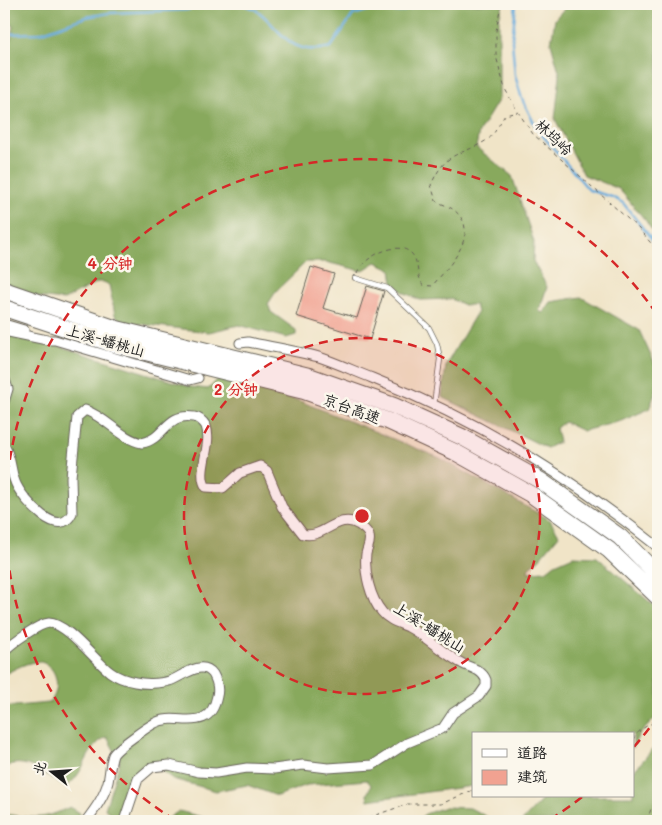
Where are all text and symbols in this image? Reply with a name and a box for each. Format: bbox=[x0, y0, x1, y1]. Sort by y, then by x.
street label: 林坞岭 bbox=[531, 114, 578, 161]
text: 4 分钟 bbox=[88, 253, 132, 273]
street label: 上溪-蟠桃山 bbox=[64, 319, 148, 361]
text: 2 分钟 bbox=[214, 379, 258, 399]
street label: 京台高速 bbox=[320, 388, 384, 428]
centre of rings bbox=[353, 507, 371, 525]
street label: 上溪-蟠桃山 bbox=[390, 597, 470, 657]
legend bbox=[472, 732, 634, 798]
text: 道路 bbox=[517, 742, 547, 762]
north arrow bbox=[28, 748, 78, 798]
text: 北 bbox=[28, 759, 50, 778]
text: 建筑 bbox=[517, 766, 547, 786]

